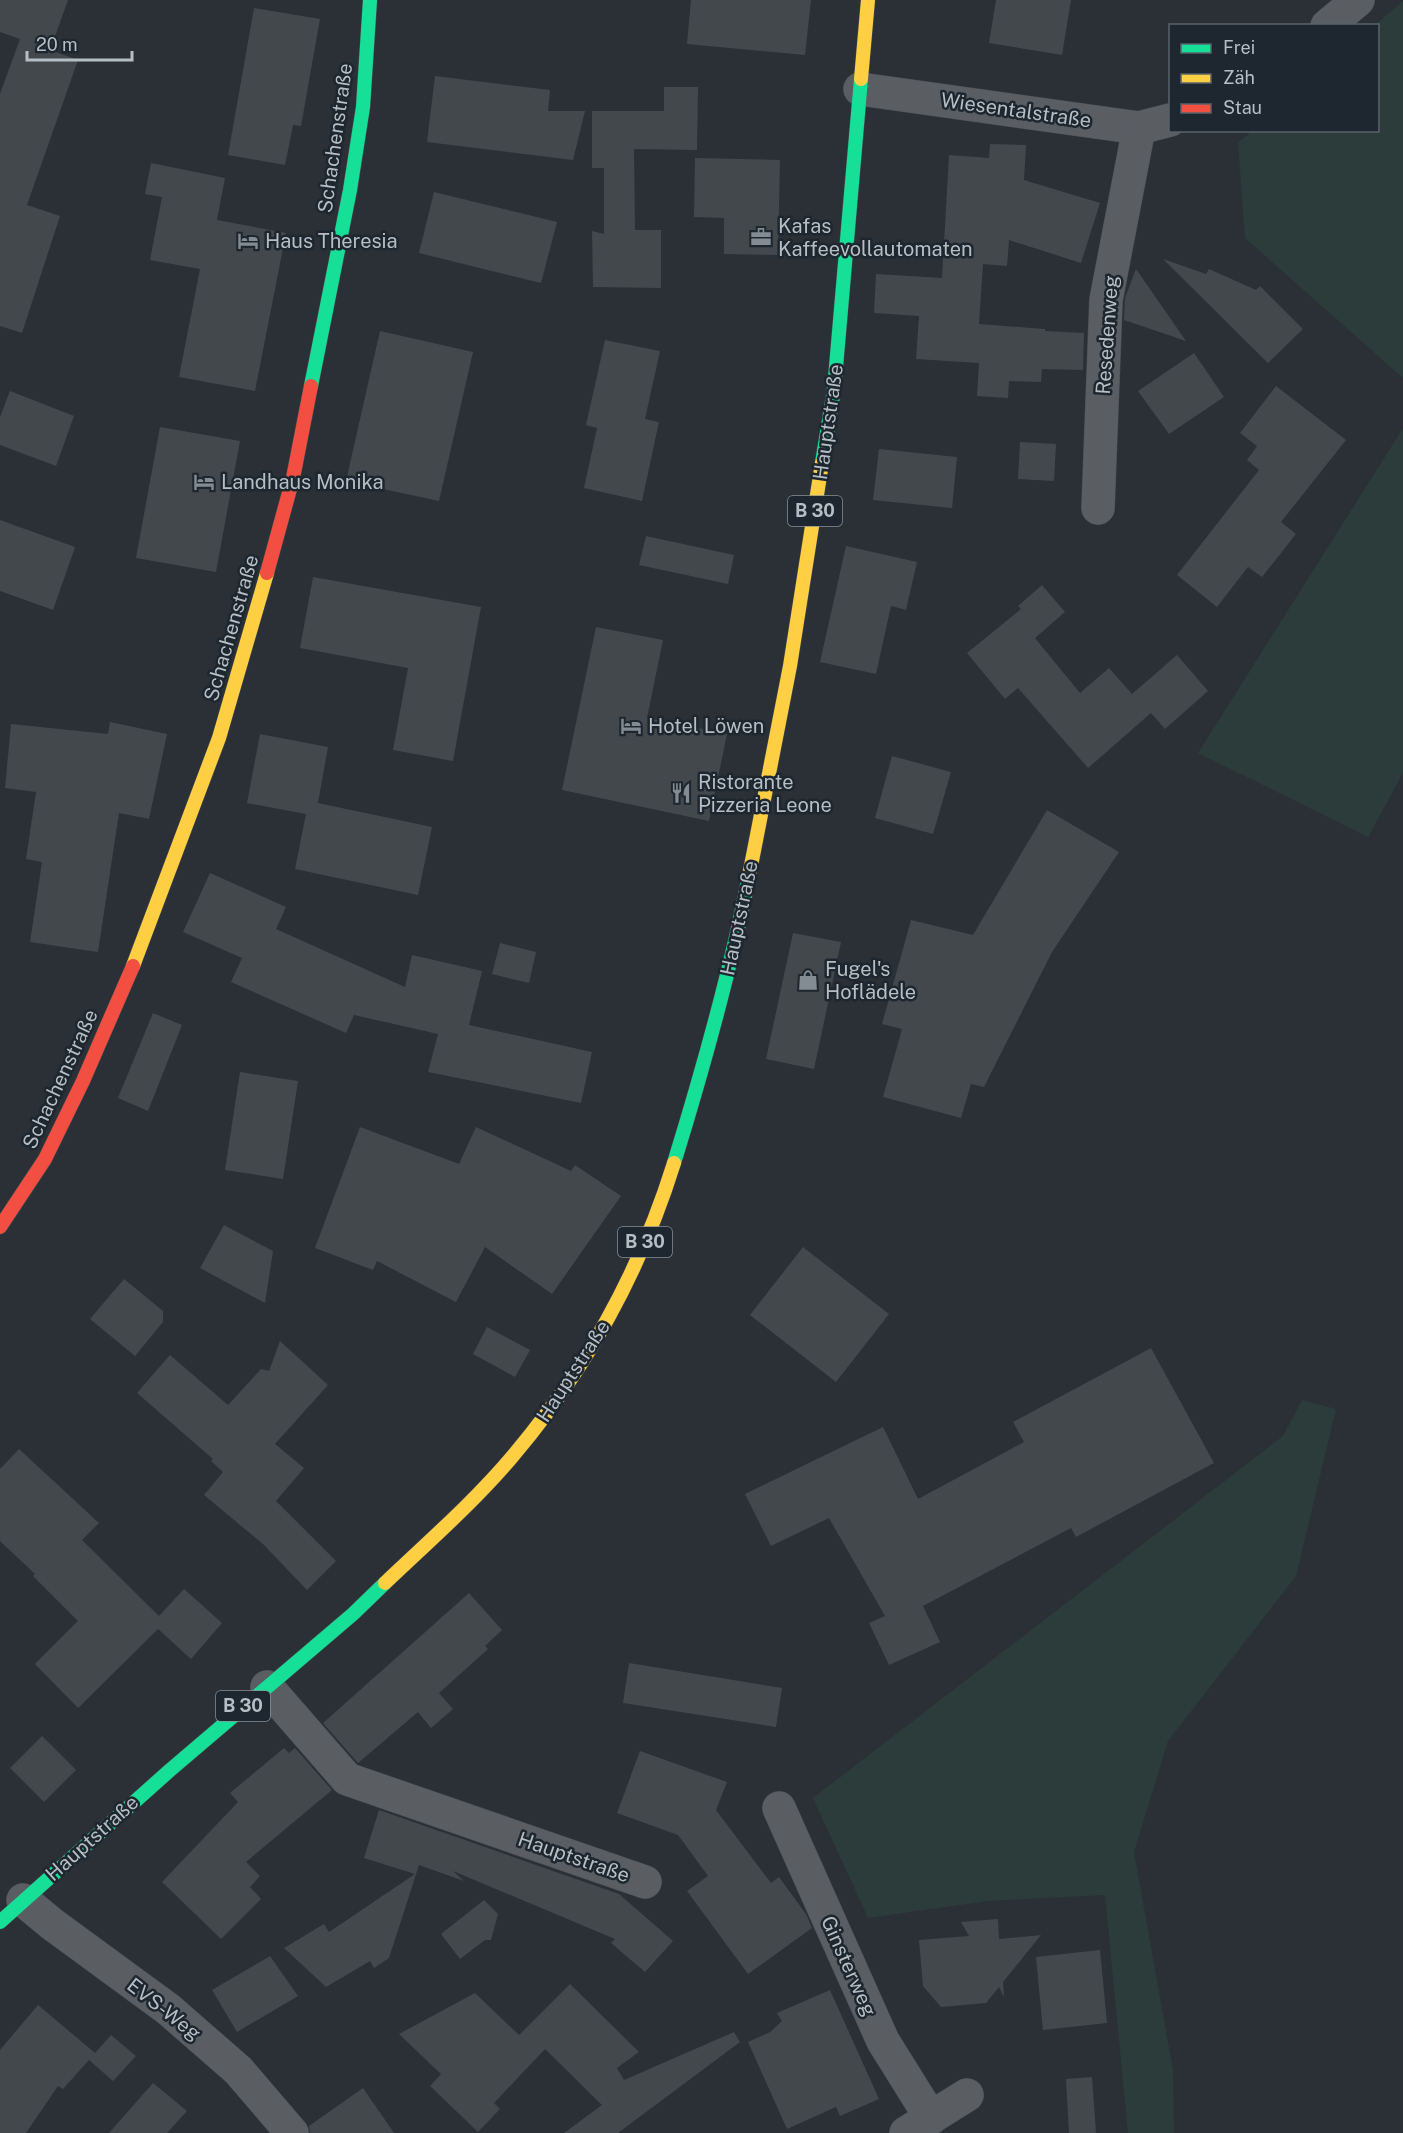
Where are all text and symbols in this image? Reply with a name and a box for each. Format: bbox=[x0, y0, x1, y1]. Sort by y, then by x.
scale bar bbox=[27, 24, 132, 62]
legend bbox=[1169, 24, 1379, 132]
text: 20 m bbox=[36, 34, 78, 55]
text: Frei bbox=[1223, 37, 1255, 58]
street label: Schachenstraße bbox=[313, 62, 357, 214]
text: Zäh bbox=[1223, 67, 1255, 88]
street label: Wiesentalstraße bbox=[939, 88, 1093, 132]
text: Stau bbox=[1223, 97, 1262, 118]
place label: Kafas Kaffeevollautomaten bbox=[778, 214, 973, 261]
office icon: Kafas Kaffeevollautomaten bbox=[749, 225, 773, 249]
hotel icon: Haus Theresia bbox=[236, 229, 260, 253]
place label: Haus Theresia bbox=[265, 229, 398, 253]
street label: Resedenweg bbox=[1091, 275, 1123, 395]
street label: Hauptstraße bbox=[808, 363, 848, 481]
hotel icon: Landhaus Monika bbox=[192, 470, 216, 494]
place label: Landhaus Monika bbox=[221, 470, 384, 494]
road number: B 30 bbox=[788, 496, 842, 526]
street label: Schachenstraße bbox=[199, 552, 263, 704]
hotel icon: Hotel Löwen bbox=[619, 714, 643, 738]
place label: Hotel Löwen bbox=[648, 714, 764, 738]
place label: Ristorante Pizzeria Leone bbox=[698, 770, 832, 817]
restaurant icon: Ristorante Pizzeria Leone bbox=[669, 781, 693, 805]
street label: Hauptstraße bbox=[715, 858, 763, 978]
place label: Fugel's Hoflädele bbox=[825, 957, 916, 1004]
shop icon: Fugel's Hoflädele bbox=[796, 968, 820, 992]
street label: Schachenstraße bbox=[17, 1005, 103, 1153]
road number: B 30 bbox=[618, 1227, 672, 1257]
street label: Hauptstraße bbox=[531, 1316, 615, 1426]
road number: B 30 bbox=[216, 1691, 270, 1721]
street label: Hauptstraße bbox=[41, 1790, 143, 1886]
street label: Hauptstraße bbox=[515, 1827, 633, 1887]
street label: Ginsterweg bbox=[816, 1912, 882, 2020]
street label: EVS-Weg bbox=[122, 1973, 206, 2045]

